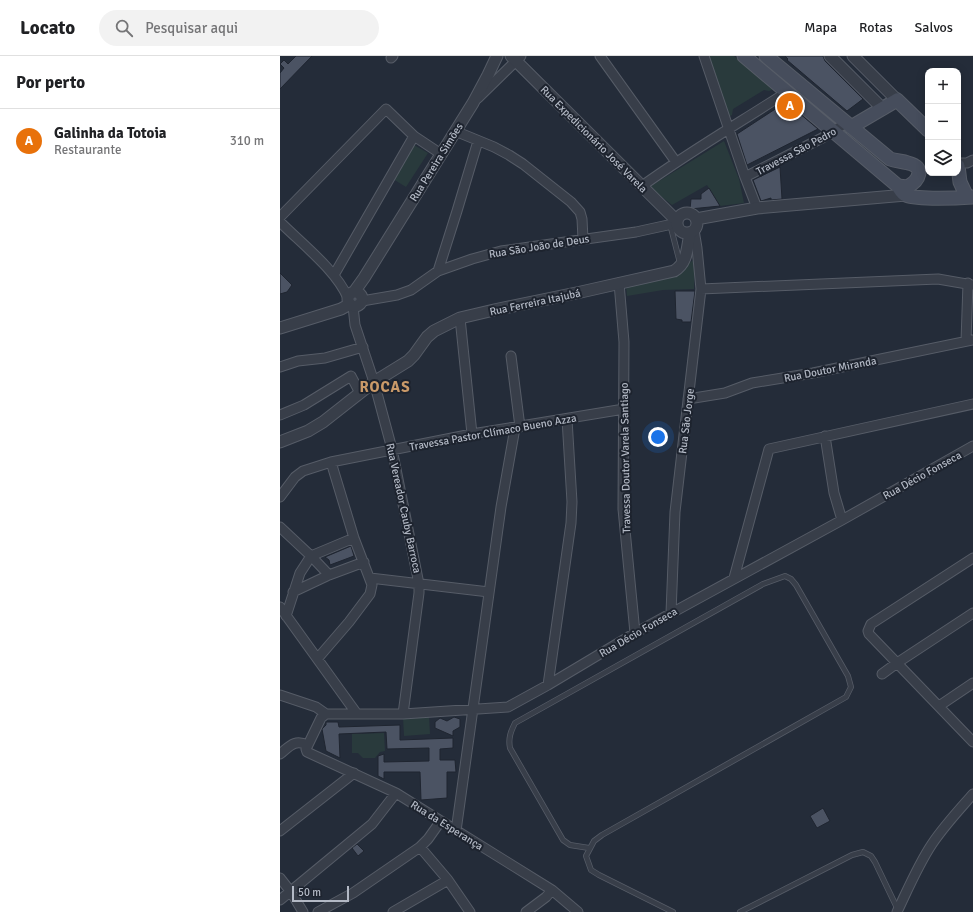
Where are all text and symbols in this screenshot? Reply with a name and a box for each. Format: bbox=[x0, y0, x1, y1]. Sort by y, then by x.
search box bbox=[99, 10, 379, 46]
text: Locato bbox=[20, 16, 75, 40]
icon: search bbox=[113, 17, 135, 39]
text: Pesquisar aqui bbox=[145, 19, 238, 37]
text: Mapa bbox=[804, 19, 837, 36]
text: Rotas bbox=[859, 19, 893, 36]
text: Salvos bbox=[915, 19, 953, 36]
map controls bbox=[925, 68, 961, 176]
button: + bbox=[925, 68, 961, 104]
text: Por perto bbox=[16, 72, 85, 93]
street label: Rua Expedicionário José Varela bbox=[538, 83, 650, 196]
pin: A bbox=[777, 91, 803, 121]
button: − bbox=[925, 104, 961, 140]
street label: Rua Pereira Simões bbox=[407, 120, 466, 204]
text: Galinha da Totoia bbox=[54, 124, 167, 142]
street label: Travessa São Pedro bbox=[754, 125, 839, 178]
text: A bbox=[25, 133, 33, 149]
text: 310 m bbox=[230, 133, 264, 149]
button: layers bbox=[925, 140, 961, 176]
text: Restaurante bbox=[54, 142, 121, 158]
street label: Rua São João de Deus bbox=[488, 232, 591, 261]
street label: Rua Ferreira Itajubá bbox=[488, 286, 582, 318]
street label: Rua Doutor Miranda bbox=[783, 354, 878, 385]
district label: ROCAS bbox=[359, 378, 411, 396]
street label: Travessa Doutor Varela Santiago bbox=[618, 382, 633, 533]
street label: Rua São Jorge bbox=[676, 387, 697, 455]
street label: Travessa Pastor Clímaco Bueno Azza bbox=[409, 411, 578, 454]
your location bbox=[648, 427, 668, 447]
street label: Rua Vereador Cauby Barroca bbox=[383, 442, 424, 575]
street label: Rua Décio Fonseca bbox=[881, 448, 964, 502]
street label: Rua Décio Fonseca bbox=[597, 605, 680, 660]
street label: Rua da Esperança bbox=[408, 798, 486, 853]
scale bar bbox=[292, 884, 349, 903]
text: 50 m bbox=[298, 886, 321, 899]

